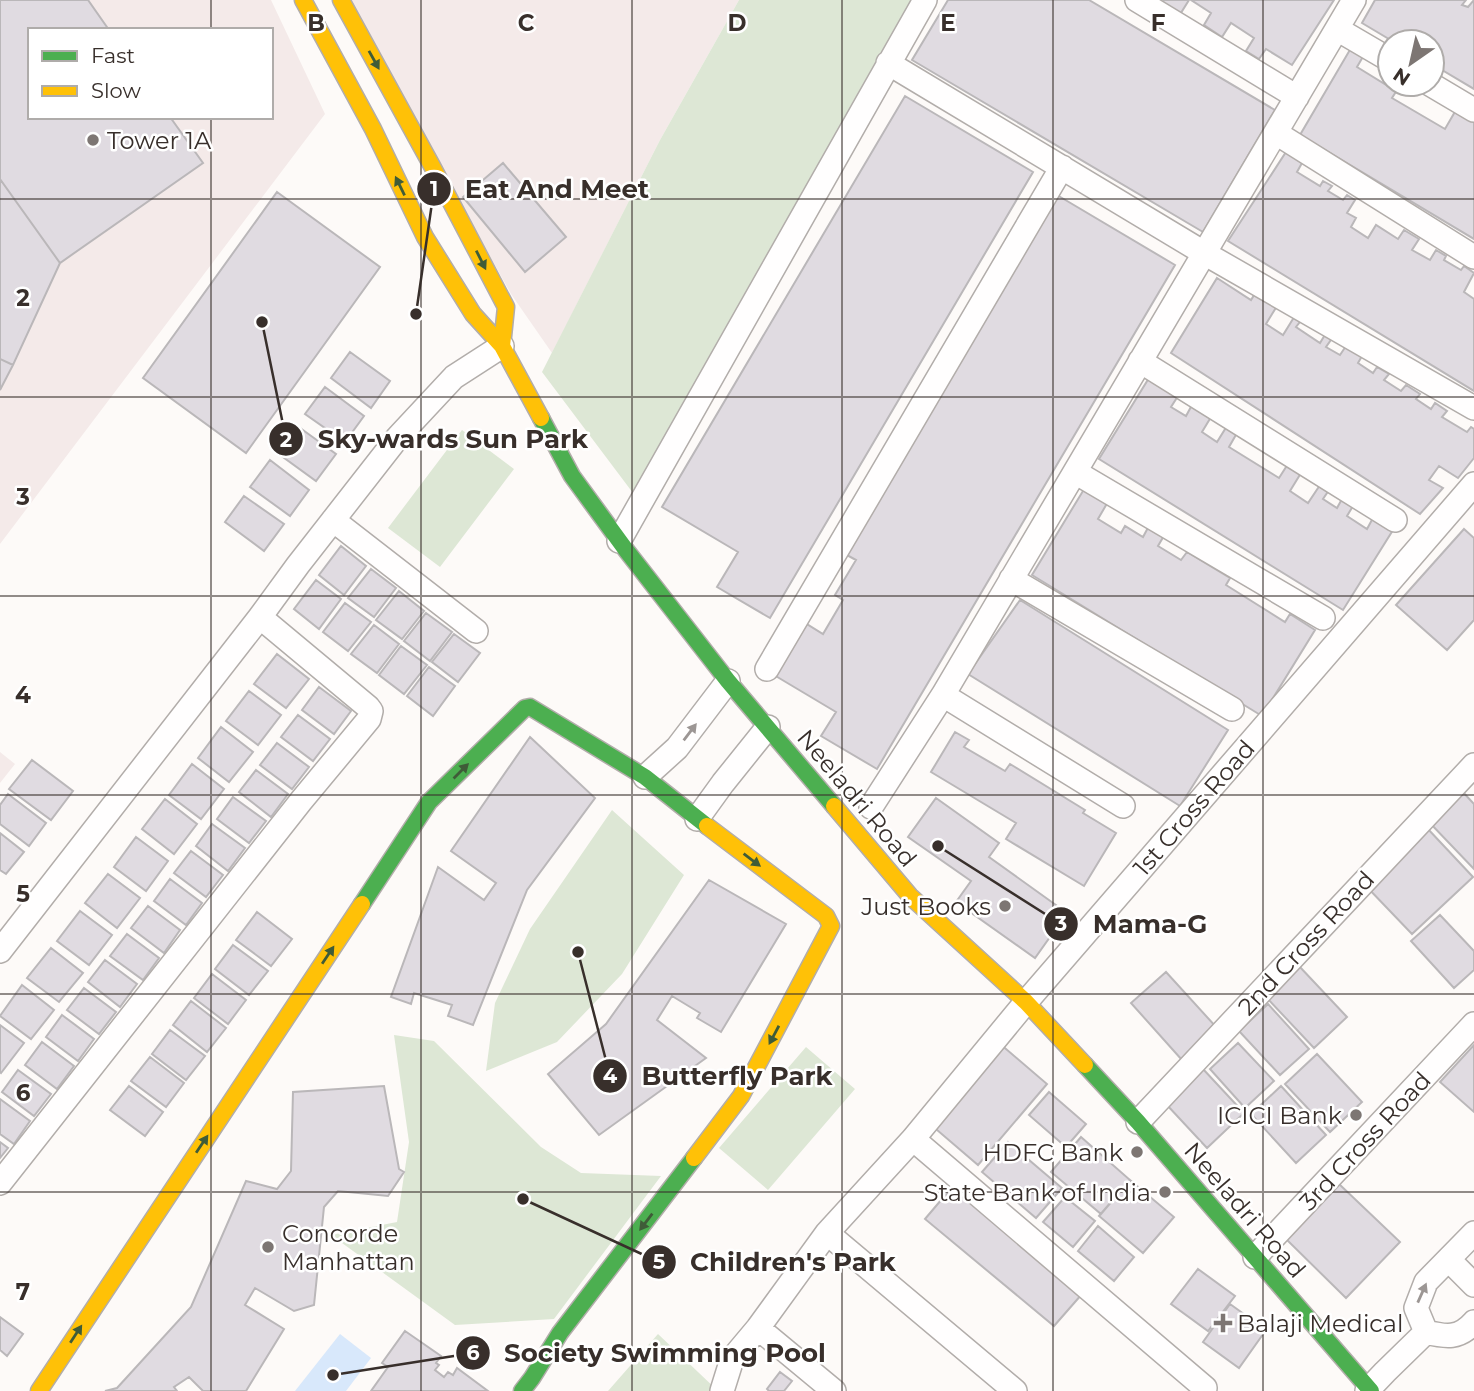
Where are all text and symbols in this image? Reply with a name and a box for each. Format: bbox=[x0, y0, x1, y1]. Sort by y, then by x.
text: B bbox=[307, 9, 325, 37]
text: C bbox=[518, 9, 535, 37]
text: D bbox=[728, 9, 747, 37]
text: E bbox=[940, 9, 956, 37]
text: F bbox=[1151, 9, 1166, 37]
legend bbox=[28, 28, 273, 119]
north arrow bbox=[1376, 28, 1446, 98]
text: Fast bbox=[91, 43, 135, 68]
one-way arrow bbox=[368, 50, 380, 69]
text: N bbox=[1389, 63, 1415, 91]
text: Slow bbox=[91, 78, 141, 103]
place label: Tower 1A bbox=[107, 126, 212, 155]
marker: Tower 1A bbox=[85, 132, 101, 148]
callout: Eat And Meet bbox=[416, 165, 663, 212]
text: Eat And Meet bbox=[465, 173, 649, 205]
one-way arrow bbox=[395, 176, 406, 196]
text: 1 bbox=[430, 176, 438, 201]
one-way arrow bbox=[476, 250, 487, 270]
text: 2 bbox=[16, 284, 30, 312]
callout: Sky-wards Sun Park bbox=[269, 416, 602, 463]
text: Sky-wards Sun Park bbox=[318, 423, 589, 455]
text: 2 bbox=[280, 427, 292, 452]
text: 3 bbox=[15, 483, 30, 511]
text: 4 bbox=[15, 681, 31, 709]
one-way arrow bbox=[682, 723, 696, 741]
street label: Neeladri Road bbox=[791, 723, 923, 873]
street label: 1st Cross Road bbox=[1127, 734, 1261, 882]
one-way arrow bbox=[452, 763, 468, 780]
one-way arrow bbox=[743, 852, 761, 866]
street label: 2nd Cross Road bbox=[1232, 865, 1380, 1021]
text: 5 bbox=[16, 880, 30, 908]
place label: Just Books bbox=[860, 892, 991, 921]
marker: Just Books bbox=[997, 898, 1013, 914]
callout: Mama-G bbox=[1044, 900, 1221, 947]
text: Mama-G bbox=[1093, 908, 1207, 940]
text: 3 bbox=[1054, 911, 1067, 936]
one-way arrow bbox=[321, 945, 334, 964]
one-way arrow bbox=[768, 1025, 779, 1045]
callout: Butterfly Park bbox=[593, 1052, 847, 1099]
text: Butterfly Park bbox=[641, 1060, 834, 1092]
text: 4 bbox=[603, 1063, 618, 1088]
street label: 3rd Cross Road bbox=[1293, 1066, 1437, 1216]
text: 6 bbox=[16, 1079, 31, 1107]
place label: ICICI Bank bbox=[1217, 1101, 1343, 1130]
marker: ICICI Bank bbox=[1348, 1107, 1364, 1123]
one-way arrow bbox=[195, 1134, 208, 1154]
street label: Neeladri Road bbox=[1178, 1136, 1312, 1284]
place label: HDFC Bank bbox=[983, 1138, 1124, 1167]
marker: HDFC Bank bbox=[1129, 1144, 1145, 1160]
place label: State Bank of India bbox=[924, 1178, 1151, 1207]
marker: State Bank of India bbox=[1157, 1184, 1173, 1200]
one-way arrow bbox=[639, 1213, 653, 1231]
place label: Concorde Manhattan bbox=[282, 1219, 415, 1276]
callout: Children's Park bbox=[641, 1238, 910, 1285]
marker: Concorde Manhattan bbox=[260, 1239, 276, 1255]
text: Children's Park bbox=[690, 1246, 897, 1278]
text: 5 bbox=[653, 1249, 665, 1274]
text: 7 bbox=[16, 1278, 30, 1306]
one-way arrow bbox=[1417, 1282, 1428, 1303]
place label: Balaji Medical bbox=[1237, 1309, 1403, 1338]
marker: Balaji Medical bbox=[1215, 1315, 1231, 1331]
one-way arrow bbox=[69, 1324, 82, 1343]
callout: Society Swimming Pool bbox=[455, 1329, 840, 1376]
text: Society Swimming Pool bbox=[504, 1337, 826, 1369]
text: 6 bbox=[466, 1340, 480, 1365]

